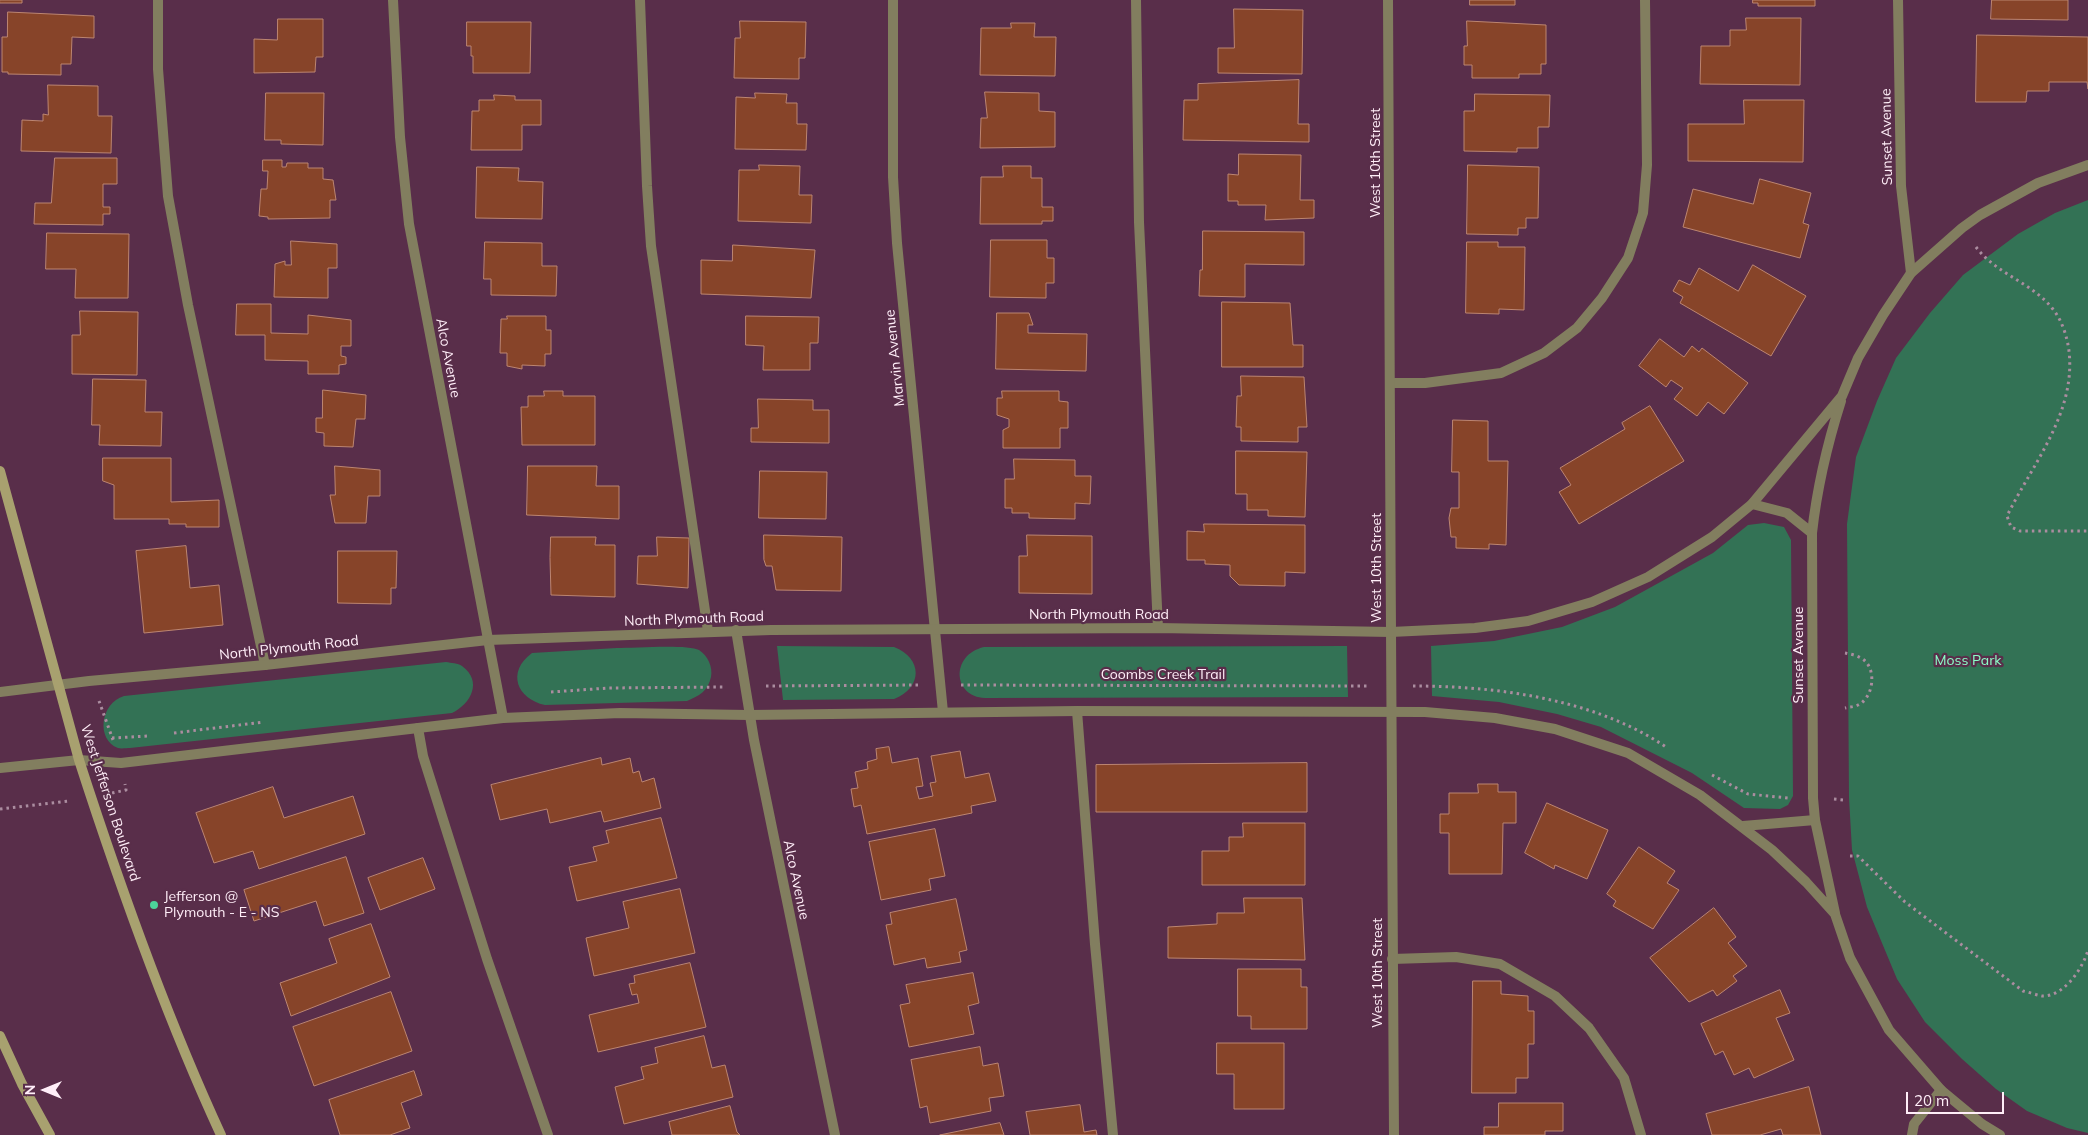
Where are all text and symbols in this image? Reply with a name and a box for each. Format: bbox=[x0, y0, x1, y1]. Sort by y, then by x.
street label: Sunset Avenue bbox=[1878, 88, 1896, 186]
street label: West 10th Street bbox=[1368, 108, 1384, 218]
street label: Marvin Avenue bbox=[882, 309, 908, 407]
street label: Alco Avenue bbox=[432, 317, 464, 399]
street label: West 10th Street bbox=[1369, 513, 1385, 623]
street label: North Plymouth Road bbox=[1029, 607, 1169, 623]
street label: Sunset Avenue bbox=[1791, 607, 1807, 703]
street label: North Plymouth Road bbox=[624, 608, 764, 630]
street label: North Plymouth Road bbox=[219, 632, 359, 664]
park label: Moss Park bbox=[1934, 653, 2002, 669]
street label: Coombs Creek Trail bbox=[1101, 667, 1225, 683]
street label: West Jefferson Boulevard bbox=[77, 722, 143, 884]
street label: Alco Avenue bbox=[779, 839, 813, 921]
place label: Jefferson @ Plymouth - E - NS bbox=[164, 889, 279, 922]
marker: Jefferson @ Plymouth - E - NS bbox=[148, 899, 160, 911]
street label: West 10th Street bbox=[1370, 918, 1386, 1028]
north arrow bbox=[20, 1065, 70, 1115]
scale bar bbox=[1908, 1082, 2006, 1114]
text: N bbox=[21, 1085, 39, 1095]
text: 20 m bbox=[1914, 1091, 1949, 1110]

